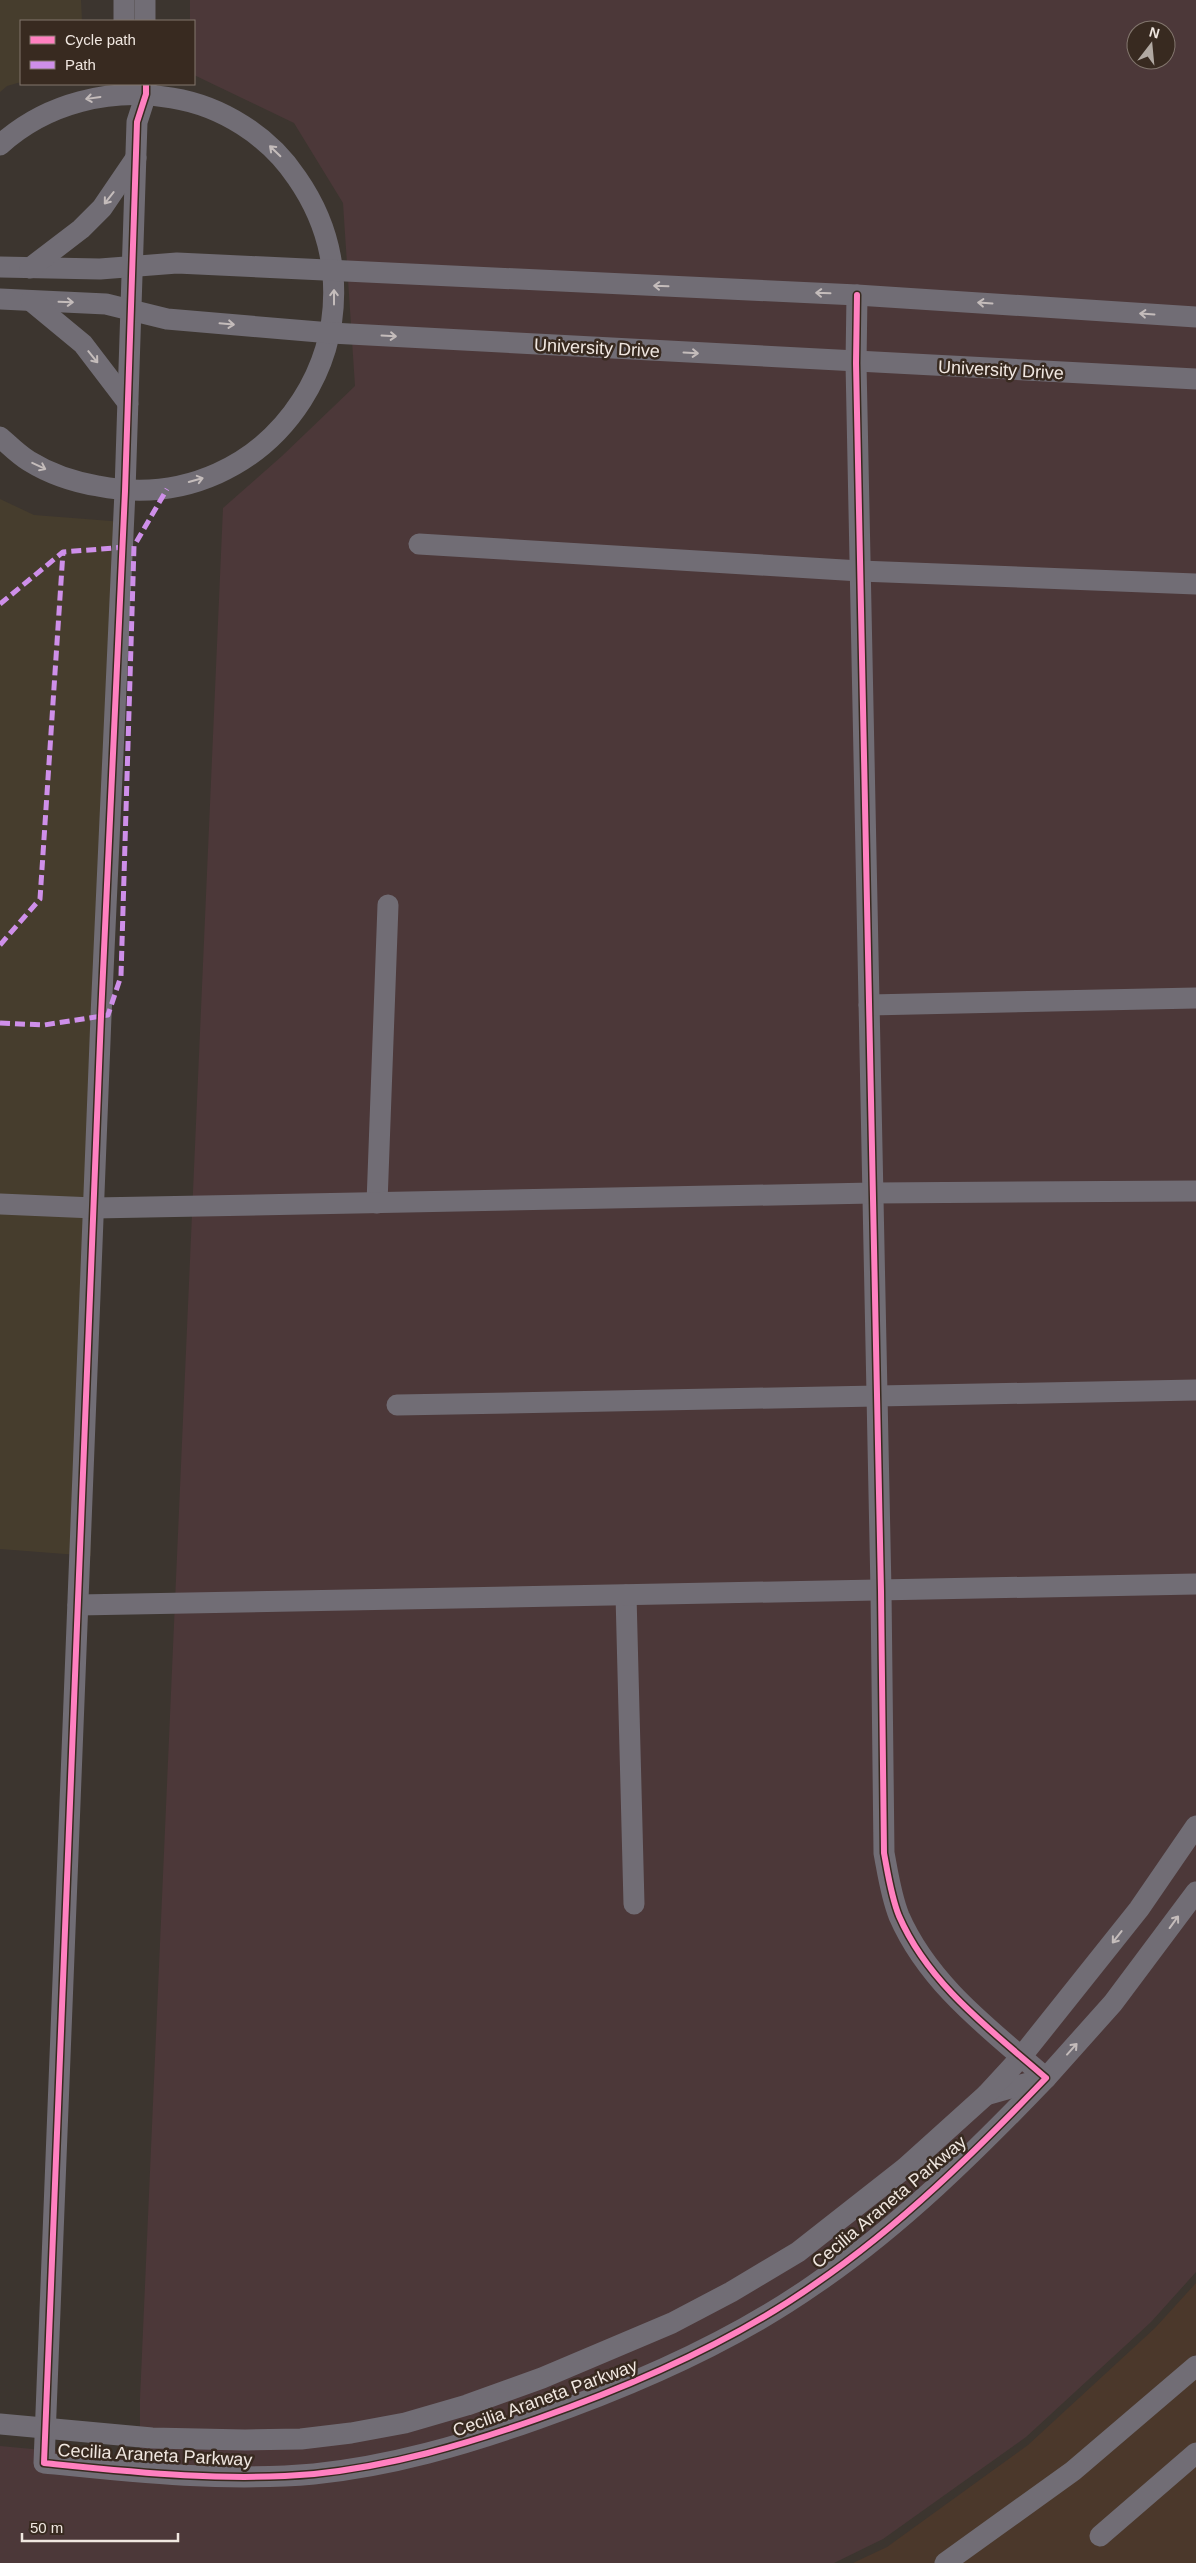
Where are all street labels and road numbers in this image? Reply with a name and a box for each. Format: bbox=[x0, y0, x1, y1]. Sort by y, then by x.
street label: University Drive bbox=[534, 335, 660, 361]
street label: University Drive bbox=[938, 357, 1064, 383]
street label: Cecilia Araneta Parkway bbox=[808, 2132, 970, 2272]
street label: Cecilia Araneta Parkway bbox=[450, 2355, 640, 2441]
street label: Cecilia Araneta Parkway bbox=[57, 2440, 253, 2470]

